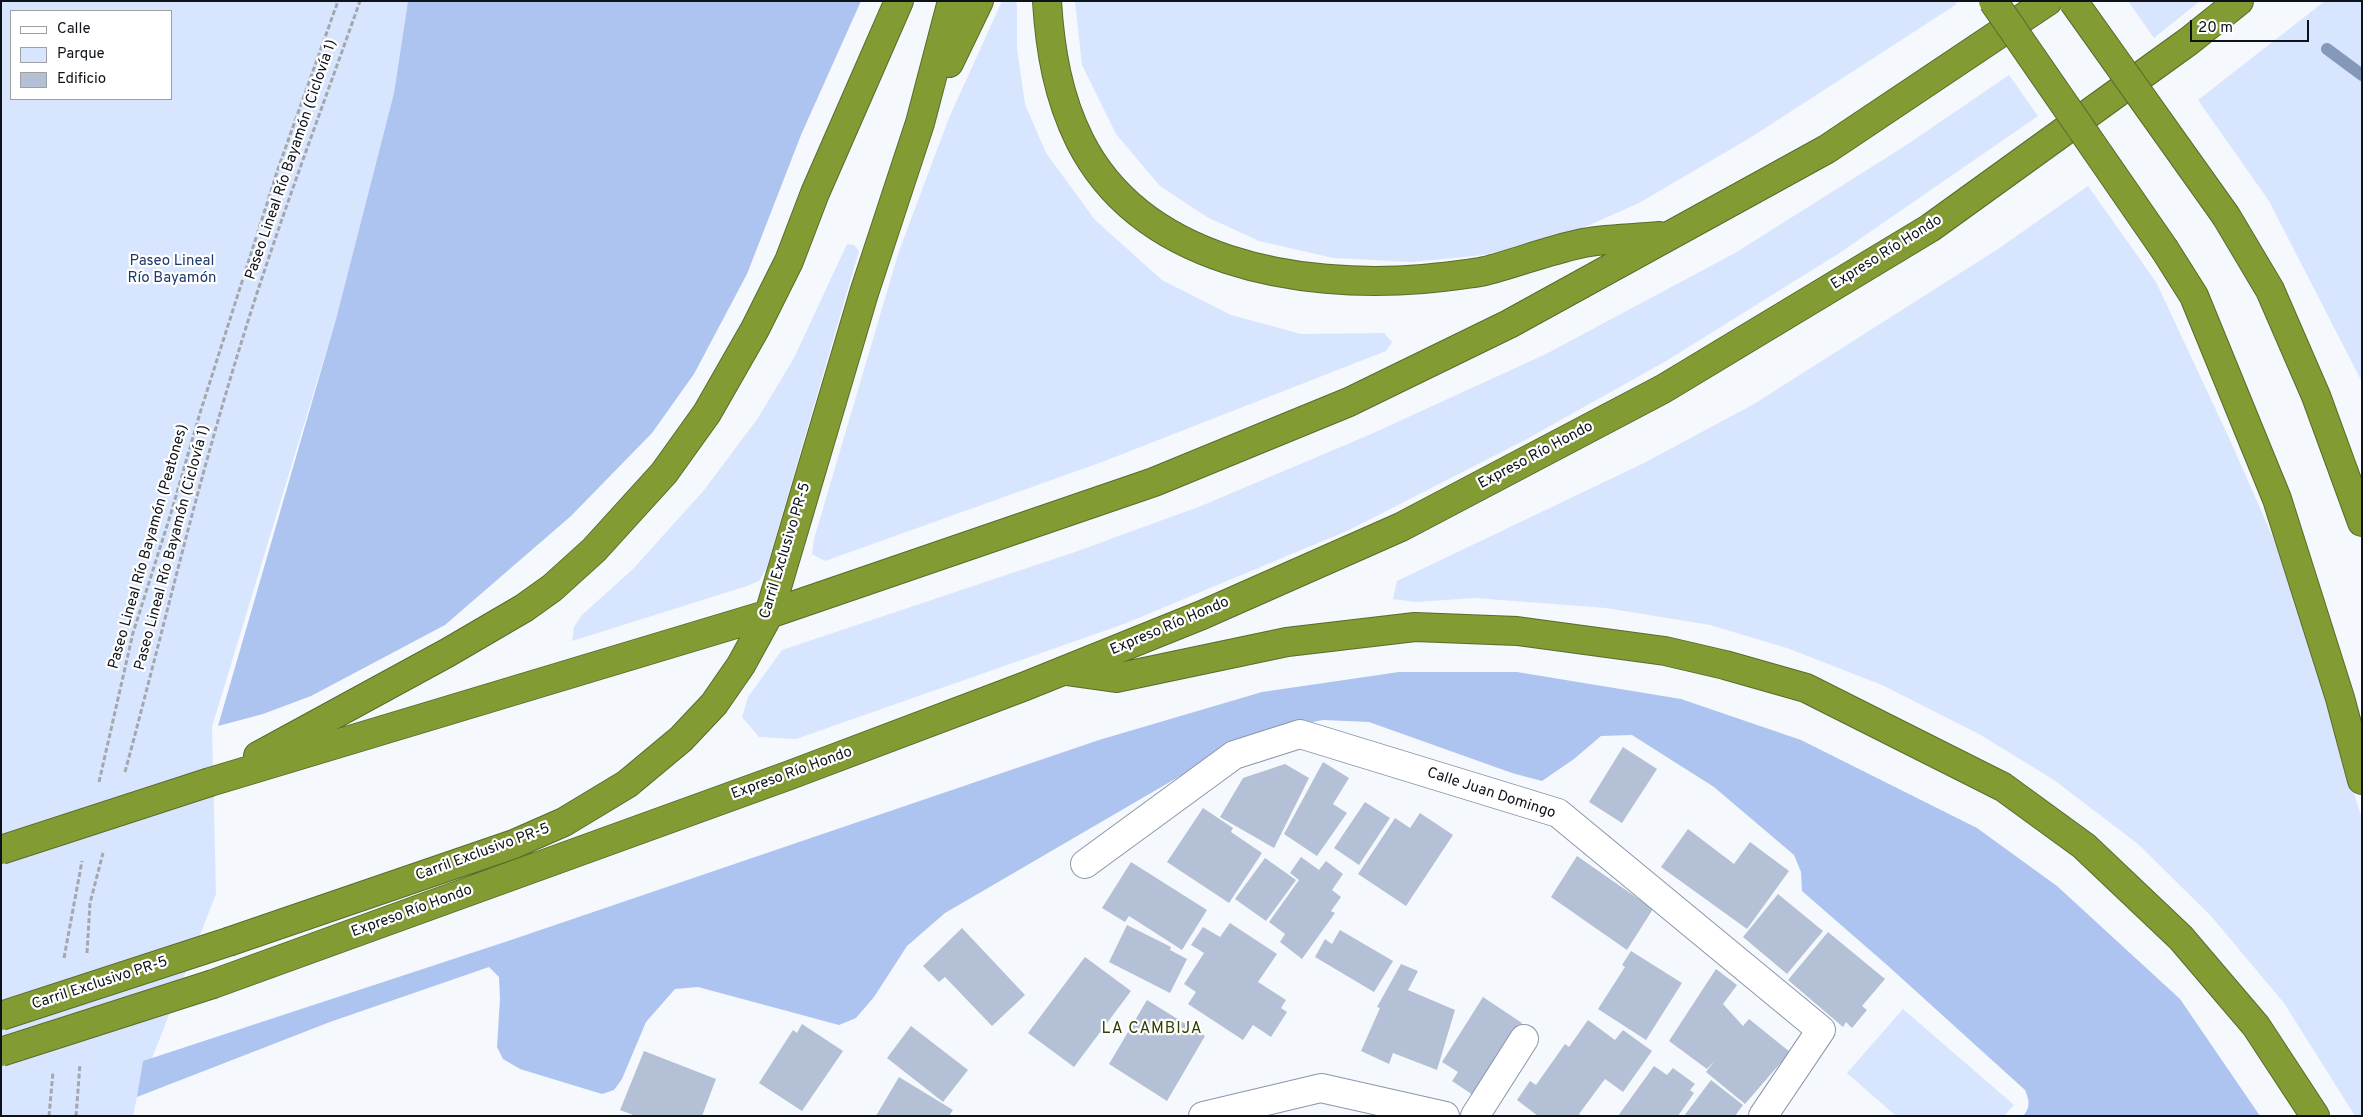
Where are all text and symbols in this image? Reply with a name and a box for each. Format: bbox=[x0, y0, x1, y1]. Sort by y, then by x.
legend bbox=[10, 10, 172, 100]
scale bar bbox=[2193, 10, 2312, 42]
text: 20 m bbox=[2198, 19, 2233, 38]
text: Calle bbox=[57, 20, 91, 39]
street label: Paseo Lineal Río Bayamón (Ciclovía 1) bbox=[242, 38, 342, 282]
text: Parque bbox=[57, 45, 105, 64]
text: Edificio bbox=[57, 70, 106, 89]
street label: Expreso Río Hondo bbox=[1828, 212, 1946, 294]
park label: Paseo Lineal Río Bayamón bbox=[128, 253, 216, 288]
street label: Expreso Río Hondo bbox=[1476, 418, 1596, 494]
street label: Paseo Lineal Río Bayamón (Peatones) bbox=[105, 423, 193, 671]
street label: Paseo Lineal Río Bayamón (Ciclovía 1) bbox=[132, 424, 214, 672]
street label: Carril Exclusivo PR-5 bbox=[757, 481, 815, 621]
street label: Expreso Río Hondo bbox=[1108, 594, 1232, 660]
street label: Expreso Río Hondo bbox=[729, 744, 855, 804]
street label: Calle Juan Domingo bbox=[1424, 765, 1558, 823]
street label: Carril Exclusivo PR-5 bbox=[413, 820, 553, 886]
street label: Expreso Río Hondo bbox=[349, 882, 475, 942]
street label: Carril Exclusivo PR-5 bbox=[30, 954, 170, 1014]
district label: LA CAMBIJA bbox=[1100, 1020, 1204, 1040]

